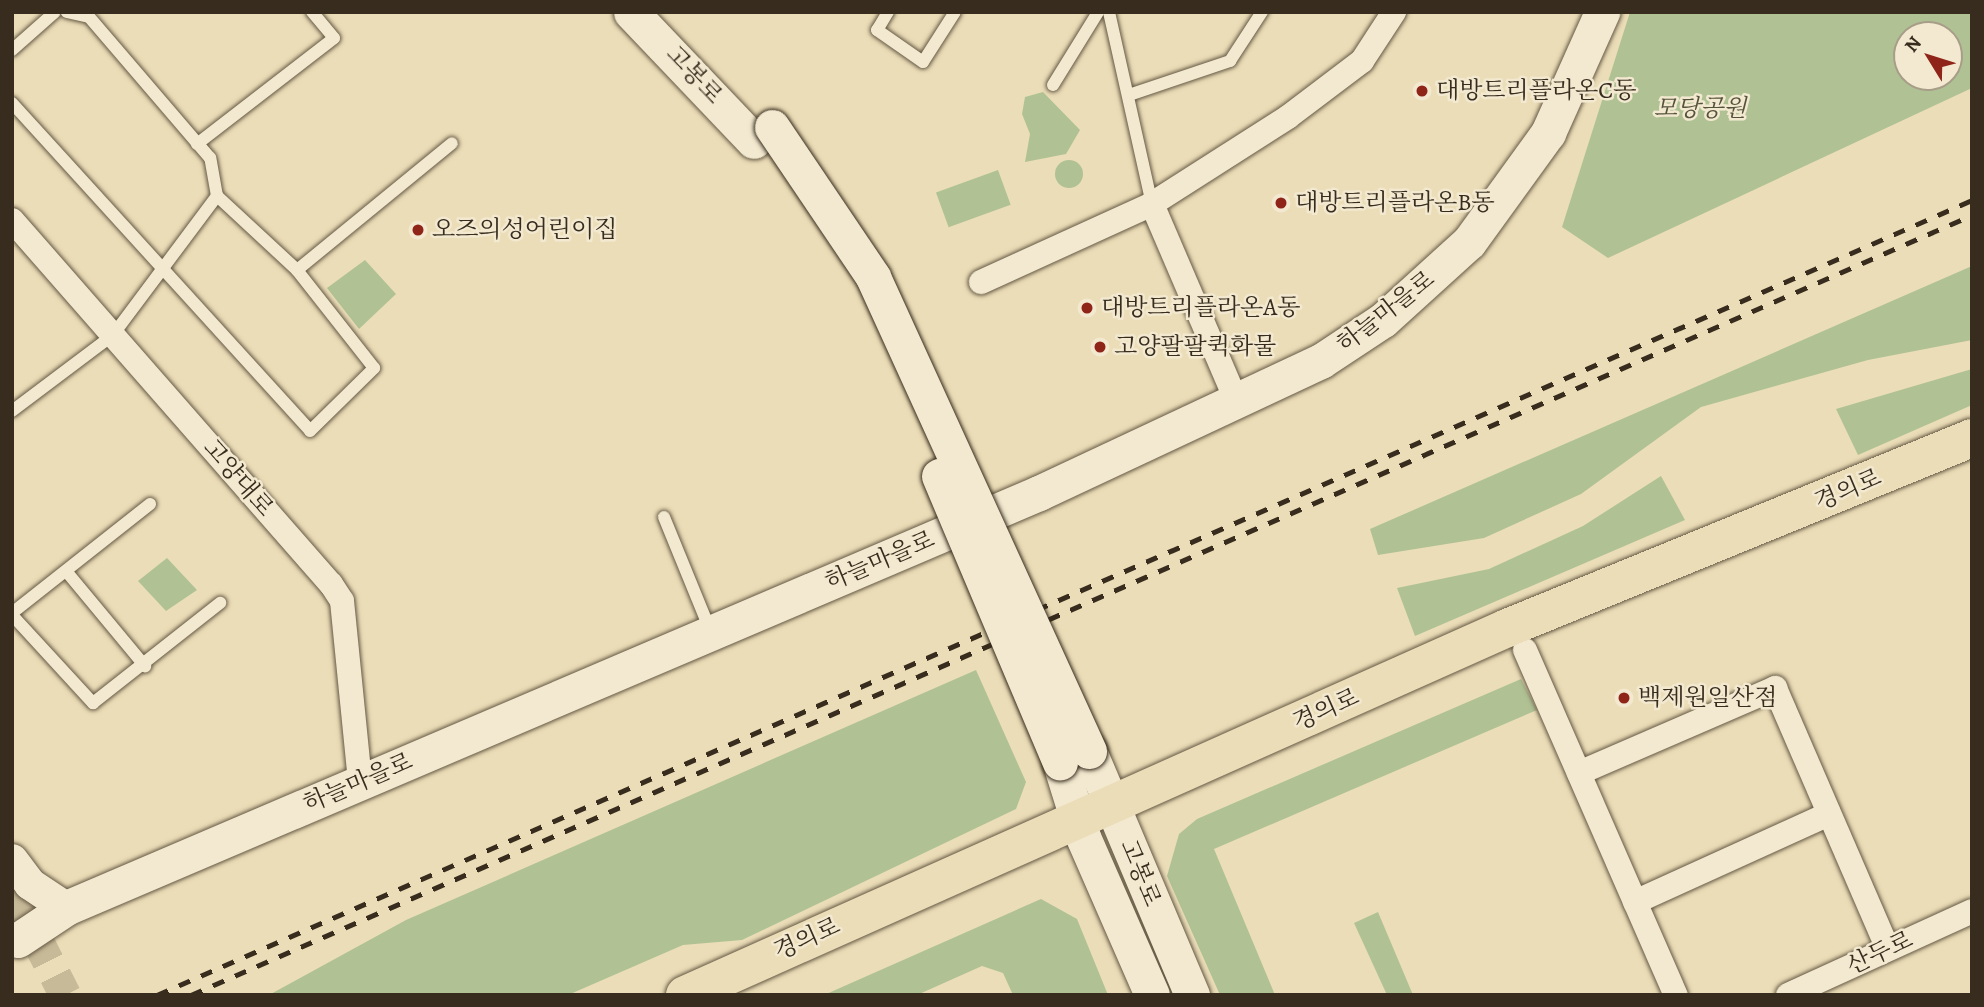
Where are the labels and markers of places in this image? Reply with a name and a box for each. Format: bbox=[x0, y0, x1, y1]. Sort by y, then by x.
place label: 대방트리플라온C동 bbox=[1436, 77, 1636, 105]
marker: 대방트리플라온C동 bbox=[1414, 83, 1430, 99]
place label: 대방트리플라온B동 bbox=[1295, 189, 1495, 217]
marker: 대방트리플라온B동 bbox=[1273, 195, 1289, 211]
place label: 오즈의성어린이집 bbox=[432, 216, 617, 244]
marker: 오즈의성어린이집 bbox=[410, 222, 426, 238]
place label: 대방트리플라온A동 bbox=[1101, 294, 1300, 322]
marker: 대방트리플라온A동 bbox=[1079, 300, 1095, 316]
place label: 고양팔팔퀵화물 bbox=[1114, 333, 1276, 361]
marker: 고양팔팔퀵화물 bbox=[1092, 339, 1108, 355]
place label: 백제원일산점 bbox=[1638, 684, 1777, 712]
marker: 백제원일산점 bbox=[1616, 690, 1632, 706]

